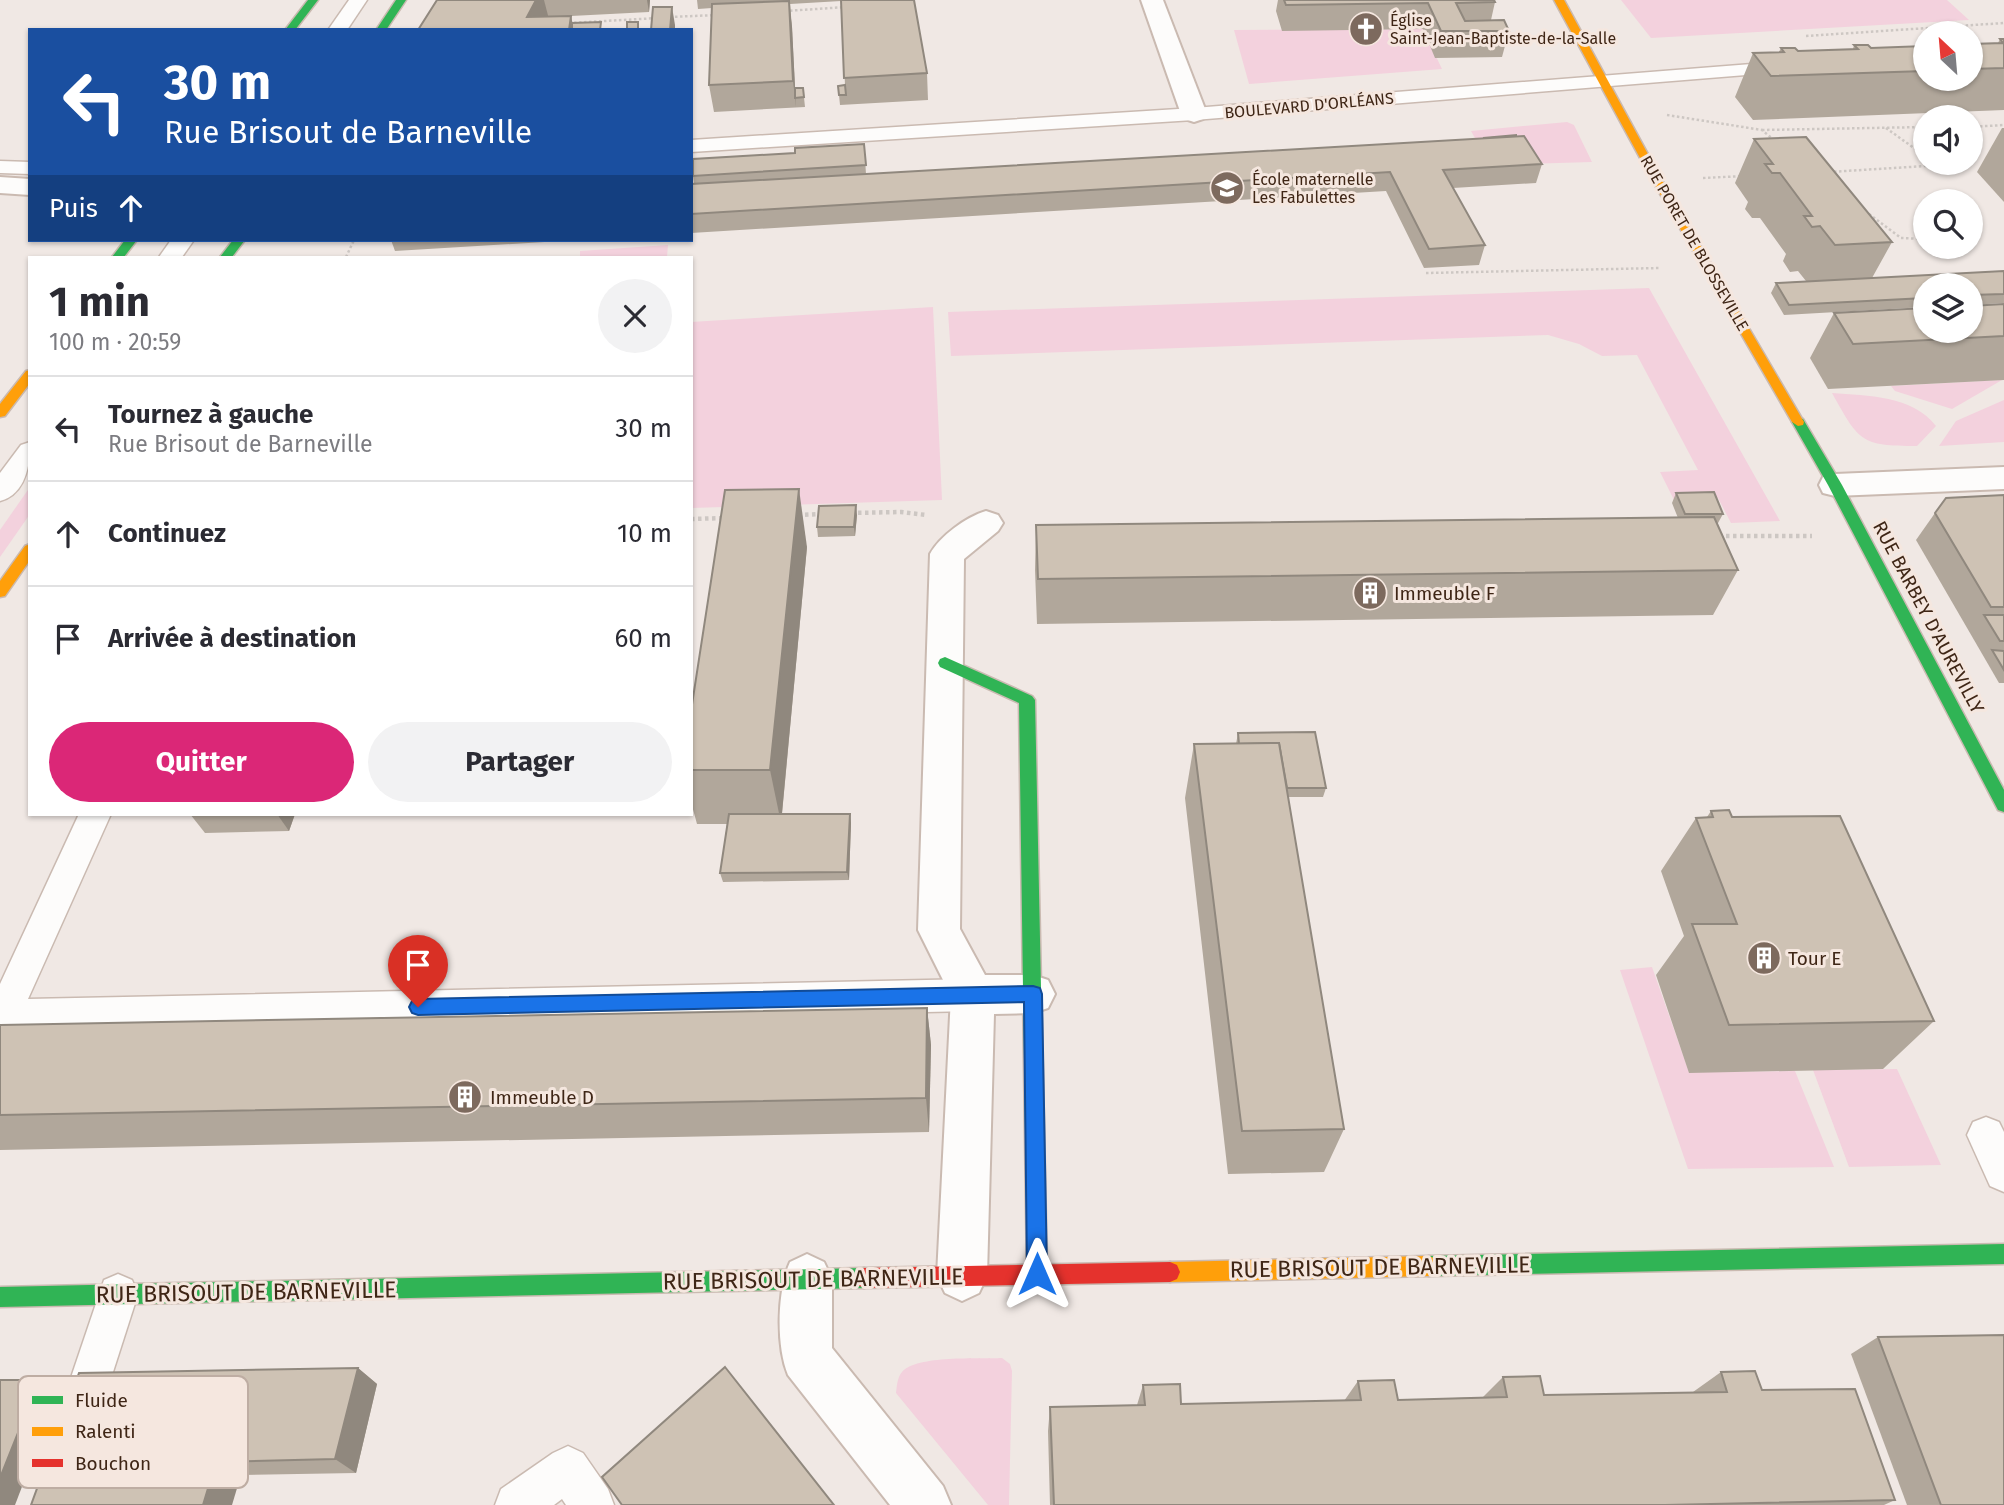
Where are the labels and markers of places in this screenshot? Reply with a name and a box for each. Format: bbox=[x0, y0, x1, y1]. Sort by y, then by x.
church icon: Église Saint-Jean-Baptiste-de-la-Salle bbox=[1347, 10, 1385, 48]
place label: Église Saint-Jean-Baptiste-de-la-Salle bbox=[1390, 10, 1616, 48]
school or university icon: École maternelle Les Fabulettes bbox=[1208, 169, 1246, 207]
place label: École maternelle Les Fabulettes bbox=[1252, 169, 1373, 207]
building icon: Immeuble F bbox=[1351, 574, 1389, 612]
place label: Immeuble F bbox=[1394, 582, 1495, 605]
pin bbox=[388, 935, 448, 1007]
building icon: Tour E bbox=[1745, 939, 1783, 977]
place label: Tour E bbox=[1788, 947, 1841, 970]
building icon: Immeuble D bbox=[446, 1078, 484, 1116]
place label: Immeuble D bbox=[490, 1086, 594, 1109]

